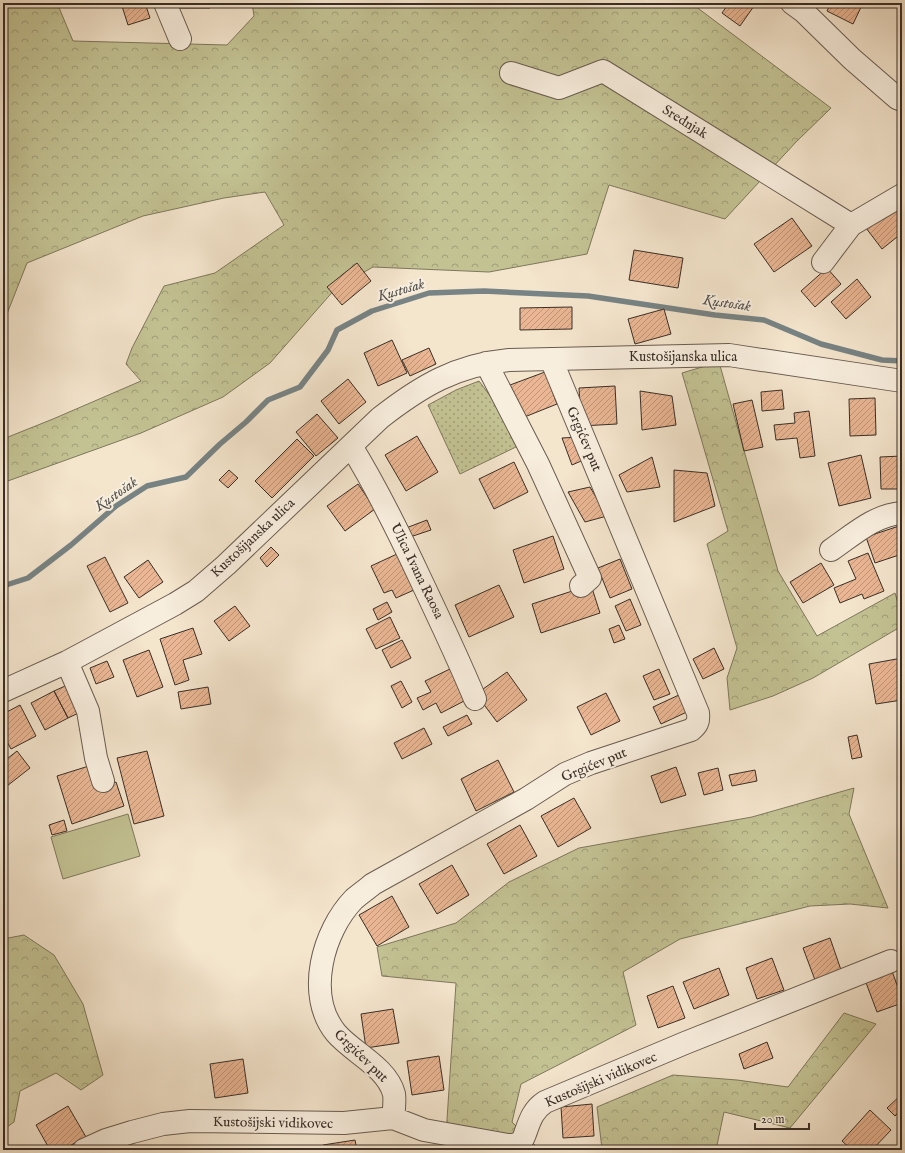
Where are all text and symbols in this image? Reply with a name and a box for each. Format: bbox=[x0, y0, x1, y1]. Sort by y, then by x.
street label: Srednjak bbox=[659, 101, 712, 143]
water label: Kustošak bbox=[374, 274, 427, 306]
water label: Kustošak bbox=[701, 290, 752, 316]
street label: Kustošijanska ulica bbox=[629, 348, 738, 366]
street label: Grgićev put bbox=[562, 404, 606, 474]
water label: Kustošak bbox=[90, 472, 141, 516]
street label: Kustošijanska ulica bbox=[207, 494, 299, 582]
street label: Ulica Ivana Raosa bbox=[386, 520, 448, 623]
street label: Grgićev put bbox=[559, 744, 629, 786]
street label: Grgićev put bbox=[330, 1026, 392, 1087]
street label: Kustošijski vidikovec bbox=[542, 1048, 660, 1112]
scale bar bbox=[755, 1105, 809, 1131]
text: 20 m bbox=[761, 1112, 784, 1127]
street label: Kustošijski vidikovec bbox=[213, 1113, 333, 1133]

